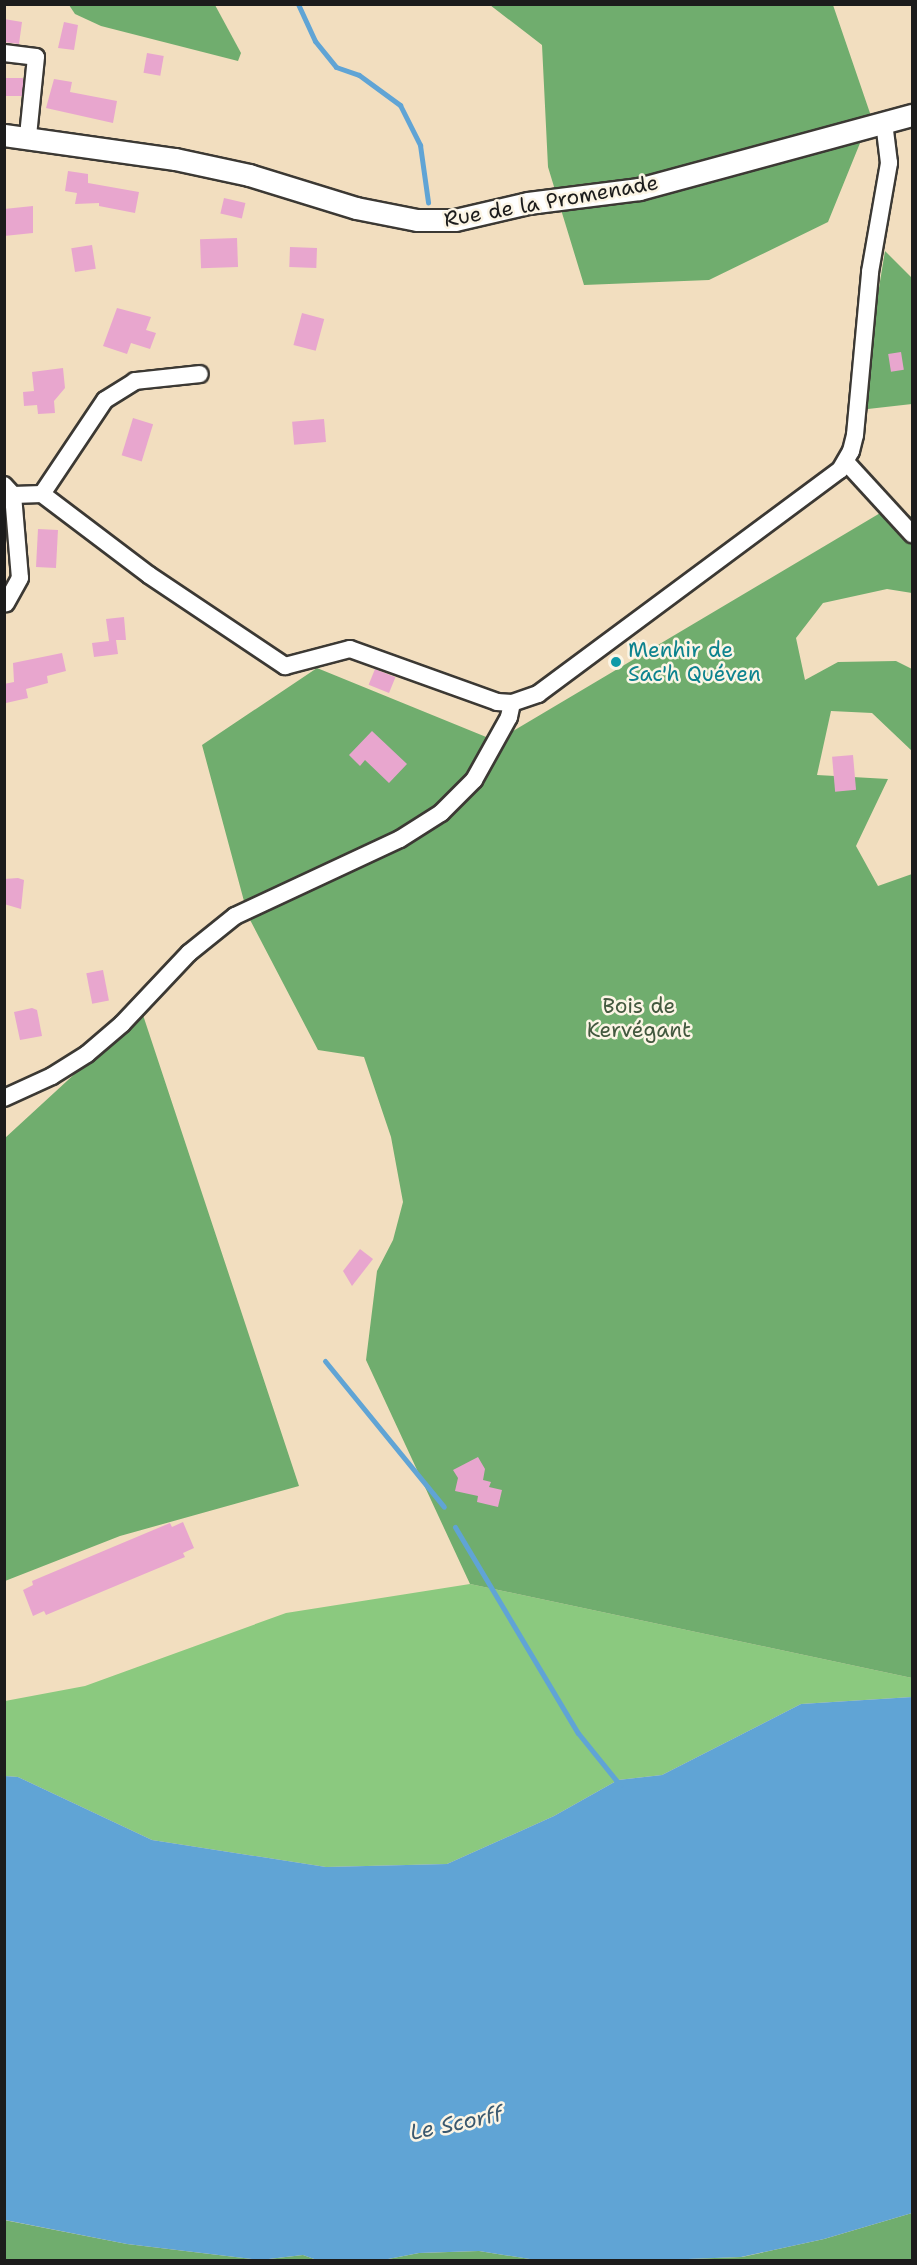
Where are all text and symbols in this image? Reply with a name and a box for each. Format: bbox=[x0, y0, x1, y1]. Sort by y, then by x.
street label: Rue de la Promenade bbox=[442, 170, 660, 232]
place label: Menhir de Sac'h Quéven bbox=[628, 637, 761, 687]
marker: Menhir de Sac'h Quéven bbox=[609, 655, 623, 669]
park label: Bois de Kervégant bbox=[587, 993, 691, 1043]
water label: Le Scorff bbox=[407, 2100, 505, 2146]

